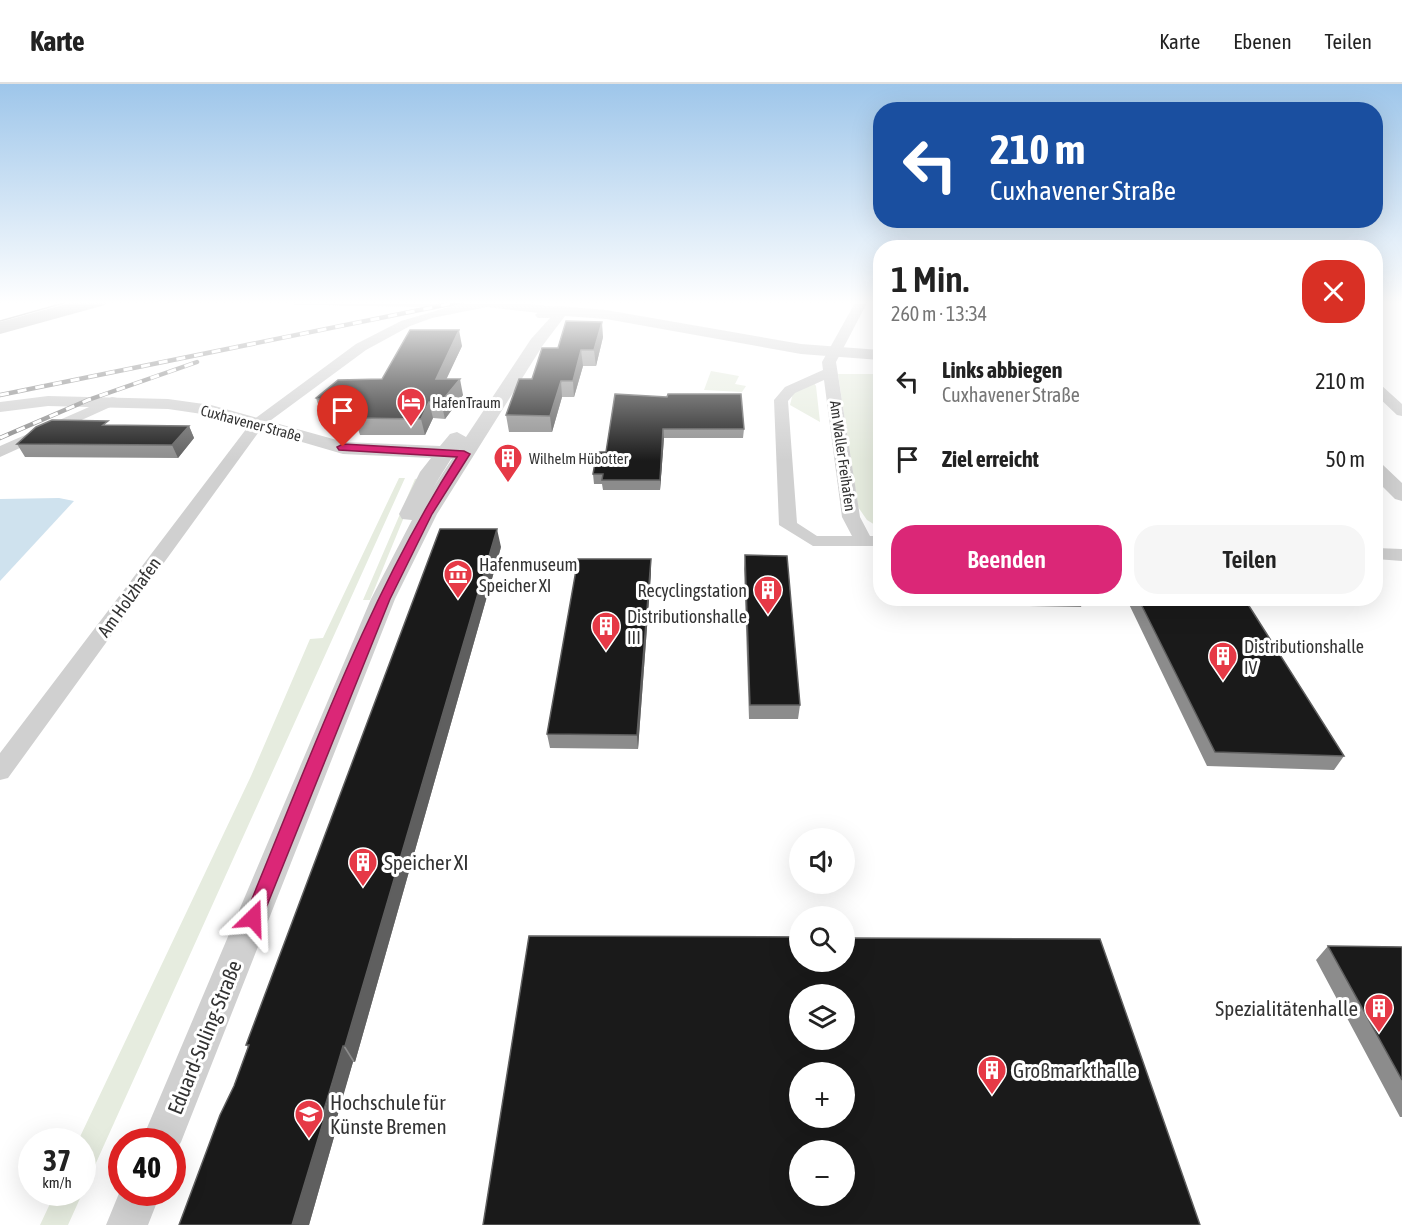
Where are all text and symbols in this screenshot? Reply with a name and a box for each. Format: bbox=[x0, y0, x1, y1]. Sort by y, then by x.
text: Karte bbox=[30, 25, 85, 57]
text: Karte bbox=[1159, 29, 1200, 53]
text: Ebenen bbox=[1233, 29, 1292, 53]
text: Teilen bbox=[1325, 29, 1372, 53]
text: 210 m bbox=[990, 125, 1085, 173]
icon: left bbox=[891, 126, 969, 204]
text: Cuxhavener Straße bbox=[990, 175, 1176, 206]
text: 1 Min. bbox=[891, 258, 969, 300]
button: close bbox=[1302, 260, 1365, 323]
text: 260 m · 13:34 bbox=[891, 302, 987, 325]
text: Links abbiegen bbox=[942, 357, 1063, 383]
icon: left bbox=[891, 365, 924, 398]
text: 210 m bbox=[1315, 368, 1365, 394]
text: Cuxhavener Straße bbox=[942, 383, 1080, 406]
pin bbox=[317, 385, 368, 447]
hotel icon: HafenTraum bbox=[395, 386, 427, 428]
icon: arrive bbox=[326, 394, 359, 427]
place label: HafenTraum bbox=[432, 394, 501, 411]
street label: Am Waller Freihafen bbox=[827, 400, 859, 512]
street label: Cuxhavener Straße bbox=[199, 401, 303, 445]
building icon: Wilhelm Hübotter bbox=[492, 442, 524, 484]
icon: arrive bbox=[891, 443, 924, 476]
text: Ziel erreicht bbox=[942, 446, 1039, 472]
text: 50 m bbox=[1325, 446, 1365, 472]
place label: Wilhelm Hübotter bbox=[529, 450, 629, 467]
button: Beenden bbox=[891, 525, 1122, 594]
button: Teilen bbox=[1134, 525, 1365, 594]
street label: Am Holzhafen bbox=[93, 553, 165, 641]
place label: Hafenmuseum Speicher XI bbox=[479, 554, 578, 596]
museum icon: Hafenmuseum Speicher XI bbox=[442, 558, 474, 600]
building icon: Recyclingstation bbox=[752, 574, 784, 616]
place label: Recyclingstation bbox=[638, 580, 747, 601]
place label: Distributionshalle III bbox=[627, 606, 747, 648]
building icon: Distributionshalle III bbox=[590, 610, 622, 652]
place label: Distributionshalle IV bbox=[1244, 636, 1364, 678]
building icon: Distributionshalle IV bbox=[1207, 640, 1239, 682]
map controls bbox=[789, 828, 855, 1206]
button: sound bbox=[789, 828, 855, 894]
building icon: Speicher XI bbox=[347, 846, 379, 888]
place label: Speicher XI bbox=[384, 850, 469, 874]
position arrow bbox=[221, 886, 285, 950]
button: search bbox=[789, 906, 855, 972]
street label: Eduard-Suling-Straße bbox=[162, 957, 246, 1117]
button: layers bbox=[789, 984, 855, 1050]
building icon: Spezialitätenhalle bbox=[1363, 992, 1395, 1034]
place label: Spezialitätenhalle bbox=[1215, 996, 1358, 1020]
building icon: Großmarkthalle bbox=[976, 1054, 1008, 1096]
place label: Großmarkthalle bbox=[1013, 1058, 1137, 1082]
button: + bbox=[789, 1062, 855, 1128]
place label: Hochschule für Künste Bremen bbox=[330, 1090, 447, 1138]
school or university icon: Hochschule für Künste Bremen bbox=[293, 1098, 325, 1140]
speed limit sign: 40 bbox=[108, 1128, 186, 1206]
button: − bbox=[789, 1140, 855, 1206]
text: 37 bbox=[43, 1143, 71, 1177]
text: km/h bbox=[42, 1174, 72, 1191]

